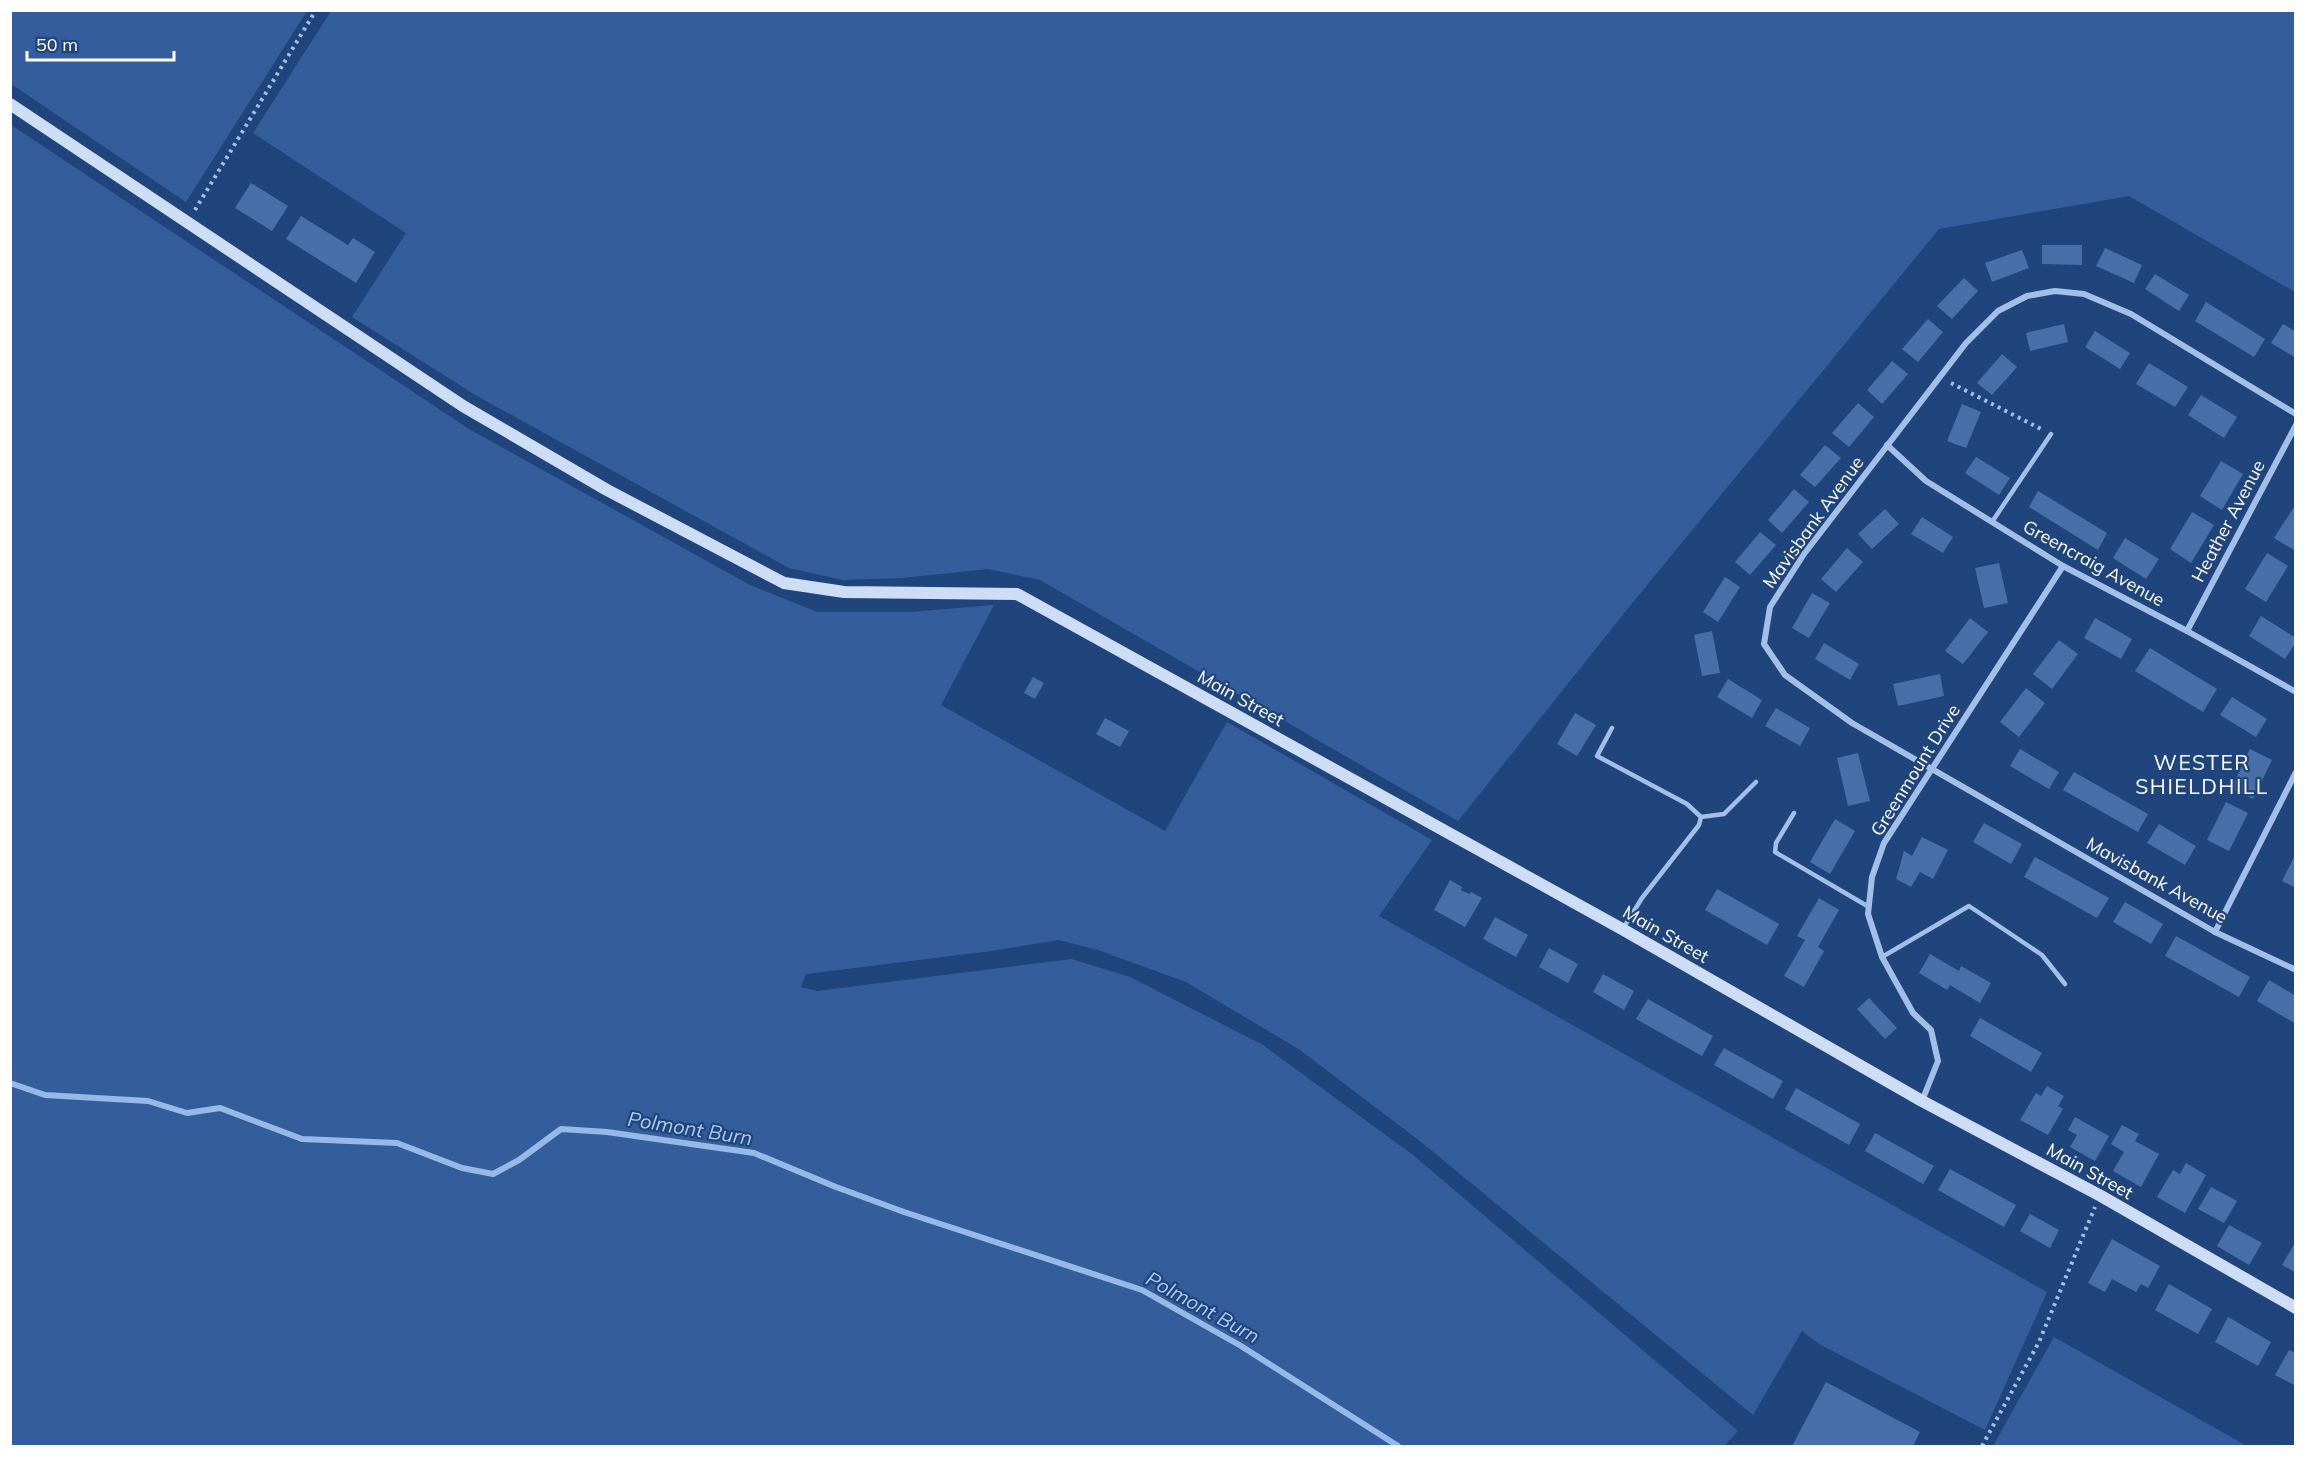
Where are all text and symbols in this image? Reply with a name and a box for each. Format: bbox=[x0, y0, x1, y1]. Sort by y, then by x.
scale bar bbox=[27, 24, 174, 62]
text: 50 m bbox=[36, 33, 78, 56]
street label: Mavisbank Avenue bbox=[1757, 451, 1869, 593]
street label: Heather Avenue bbox=[2186, 456, 2270, 586]
street label: Greencraig Avenue bbox=[2019, 515, 2169, 611]
street label: Main Street bbox=[1194, 665, 1288, 731]
street label: Greenmount Drive bbox=[1865, 700, 1965, 840]
district label: WESTER SHIELDHILL bbox=[2135, 749, 2269, 799]
street label: Mavisbank Avenue bbox=[2082, 832, 2232, 928]
street label: Main Street bbox=[1619, 900, 1713, 968]
water label: Polmont Burn bbox=[626, 1106, 754, 1150]
street label: Main Street bbox=[2043, 1138, 2137, 1204]
water label: Polmont Burn bbox=[1142, 1266, 1264, 1348]

